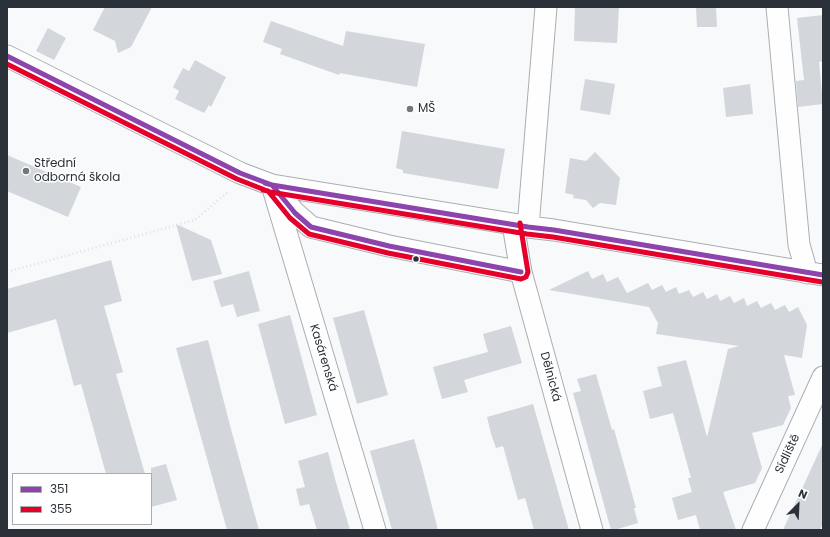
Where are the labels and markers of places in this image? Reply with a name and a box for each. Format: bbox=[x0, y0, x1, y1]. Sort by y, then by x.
place label: MŠ bbox=[418, 102, 435, 116]
marker: MŠ bbox=[405, 104, 415, 114]
place label: Střední odborná škola bbox=[34, 157, 120, 185]
marker: Střední odborná škola bbox=[21, 166, 31, 176]
unlabelled marker bbox=[411, 254, 421, 264]

